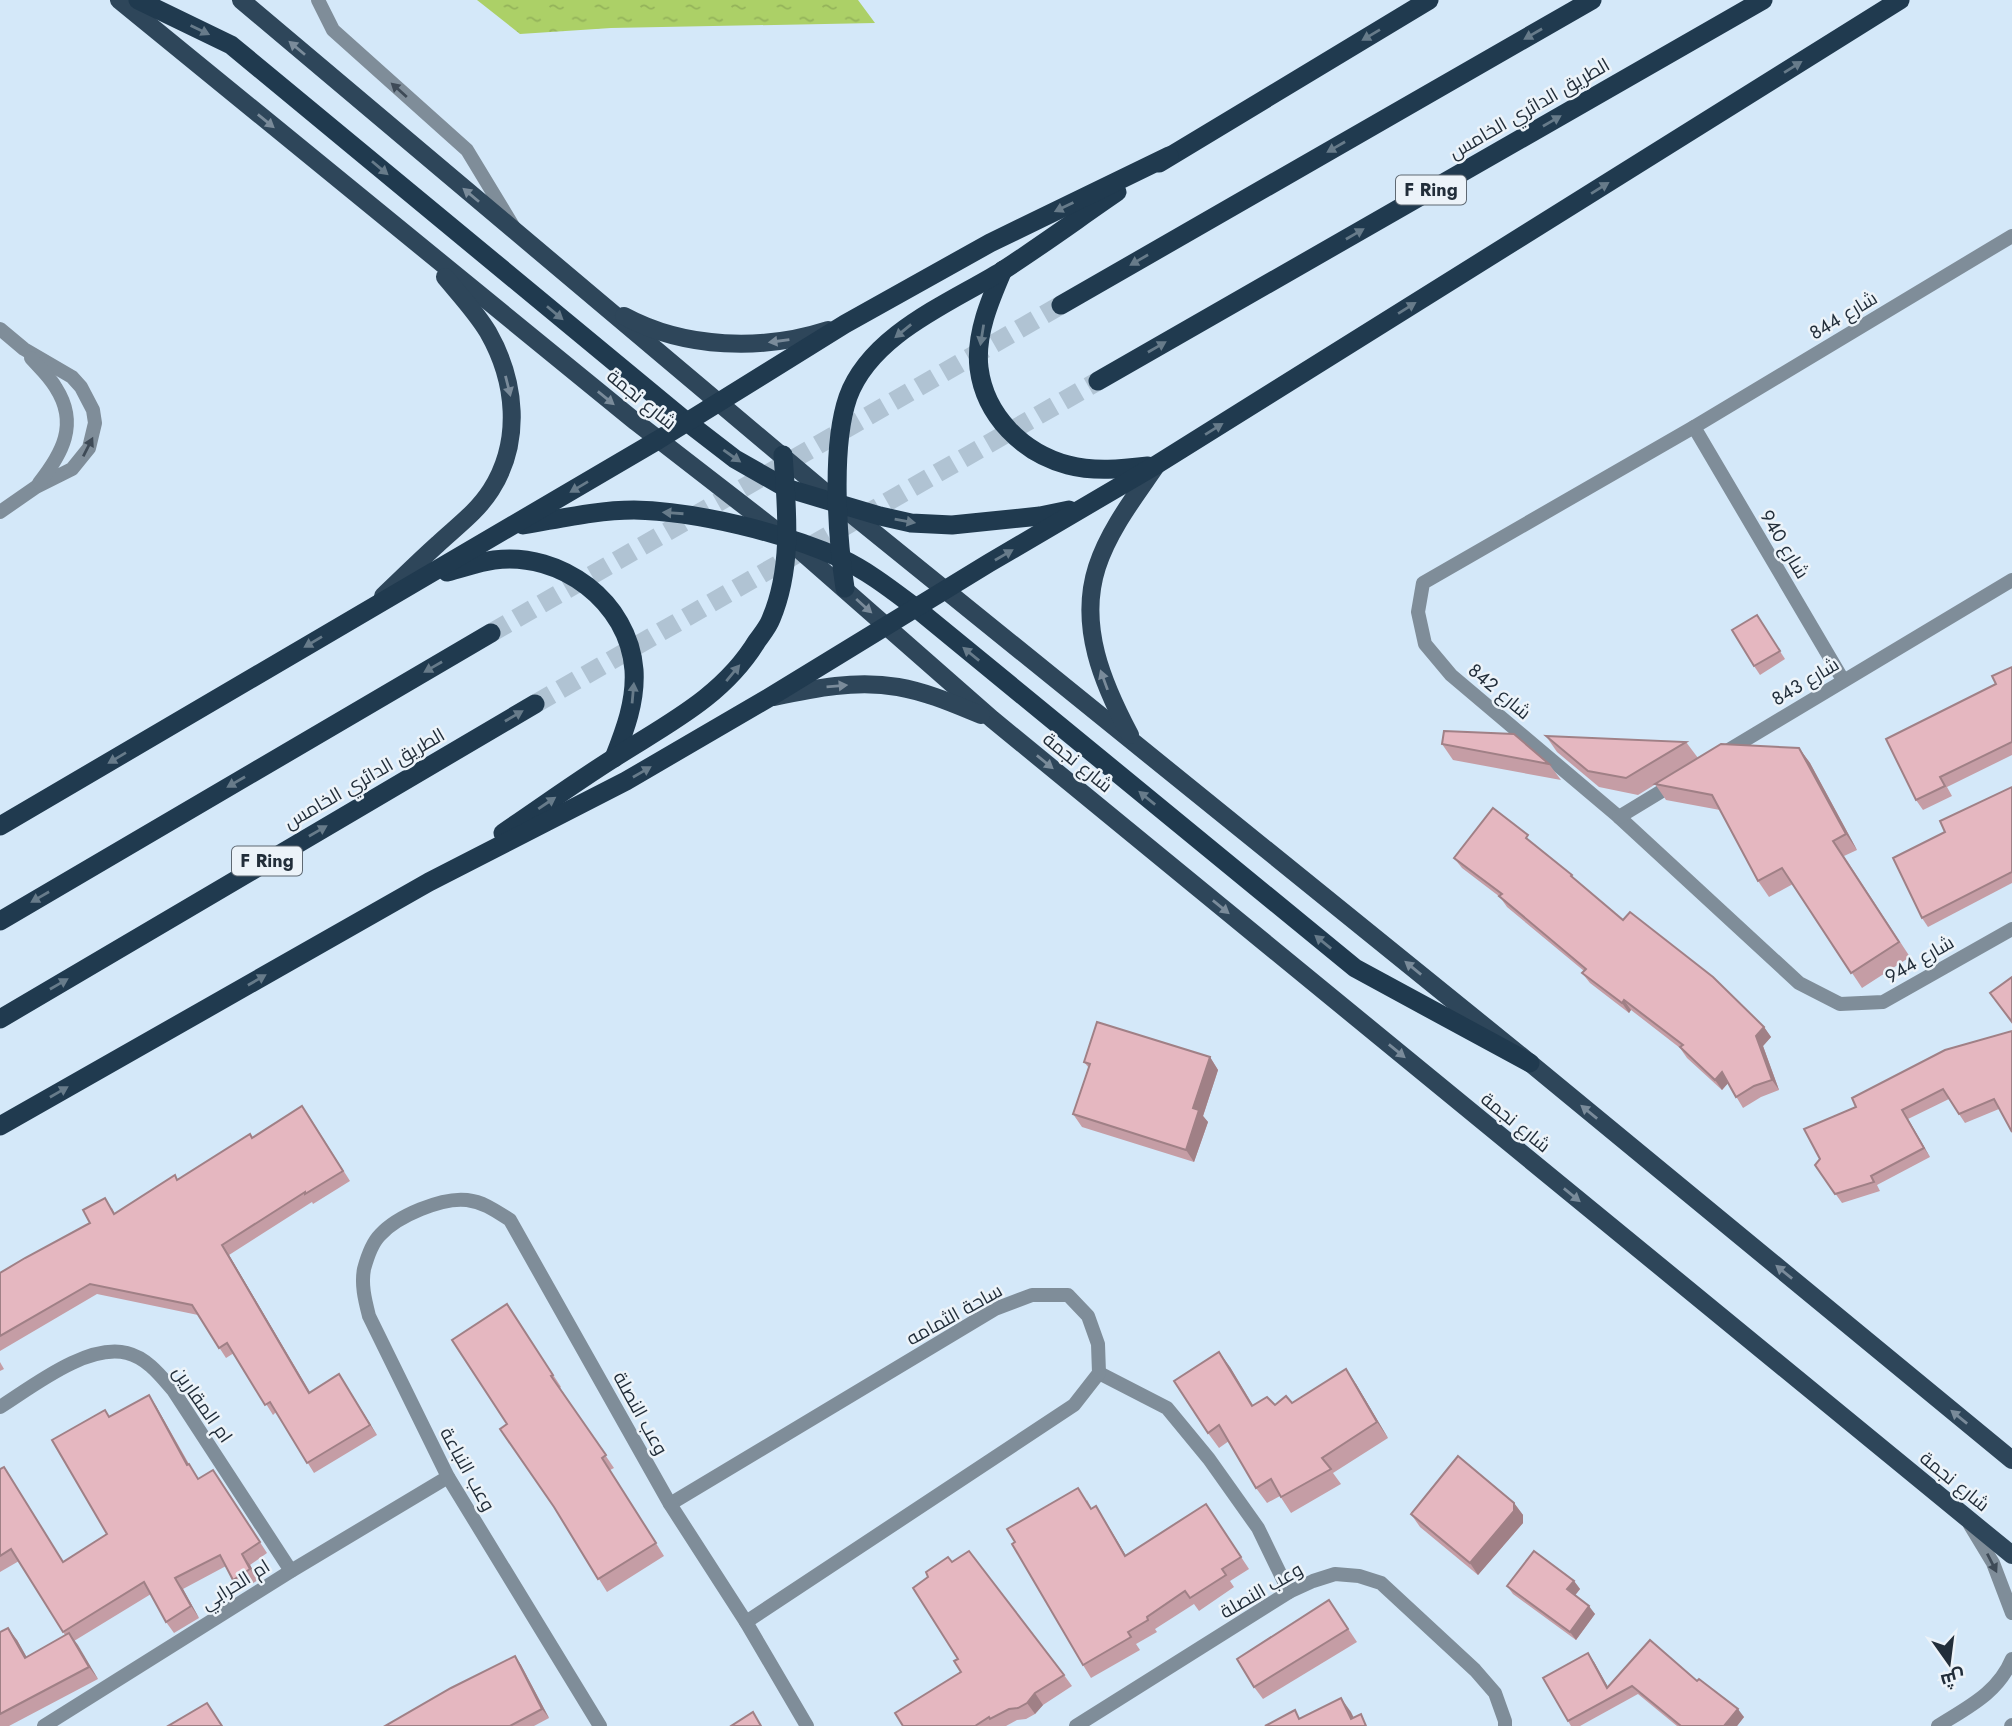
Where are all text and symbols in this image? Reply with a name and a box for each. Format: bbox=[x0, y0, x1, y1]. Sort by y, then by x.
one-way arrow bbox=[190, 24, 210, 36]
one-way arrow bbox=[1524, 28, 1543, 40]
one-way arrow bbox=[1361, 29, 1380, 41]
one-way arrow bbox=[289, 41, 306, 56]
street label: الطريق الدائري الخامس bbox=[1444, 51, 1615, 166]
one-way arrow bbox=[1783, 61, 1803, 74]
one-way arrow bbox=[390, 82, 408, 98]
one-way arrow bbox=[258, 113, 275, 128]
one-way arrow bbox=[1543, 115, 1562, 127]
one-way arrow bbox=[1326, 141, 1346, 153]
one-way arrow bbox=[371, 160, 388, 175]
road number: F Ring bbox=[1396, 176, 1466, 204]
one-way arrow bbox=[1590, 181, 1610, 194]
one-way arrow bbox=[462, 187, 480, 203]
one-way arrow bbox=[1054, 201, 1074, 213]
one-way arrow bbox=[1345, 228, 1364, 240]
one-way arrow bbox=[1129, 254, 1148, 266]
street label: شارع 844 bbox=[1804, 285, 1882, 346]
one-way arrow bbox=[1398, 302, 1417, 315]
one-way arrow bbox=[546, 305, 564, 321]
one-way arrow bbox=[895, 324, 913, 339]
one-way arrow bbox=[976, 324, 987, 346]
one-way arrow bbox=[768, 336, 790, 347]
one-way arrow bbox=[1148, 341, 1167, 353]
street label: شارع نجمة bbox=[601, 363, 682, 436]
one-way arrow bbox=[503, 375, 514, 397]
one-way arrow bbox=[598, 390, 615, 405]
one-way arrow bbox=[1205, 422, 1224, 435]
one-way arrow bbox=[81, 436, 93, 456]
one-way arrow bbox=[722, 449, 741, 463]
one-way arrow bbox=[569, 481, 588, 493]
street label: شارع 940 bbox=[1753, 505, 1816, 584]
one-way arrow bbox=[662, 507, 684, 518]
one-way arrow bbox=[894, 516, 916, 527]
one-way arrow bbox=[994, 548, 1013, 561]
one-way arrow bbox=[855, 597, 872, 613]
one-way arrow bbox=[304, 636, 323, 648]
one-way arrow bbox=[962, 647, 979, 662]
street label: شارع 843 bbox=[1766, 651, 1844, 712]
street label: شارع 842 bbox=[1462, 657, 1537, 726]
one-way arrow bbox=[423, 661, 442, 673]
one-way arrow bbox=[725, 665, 740, 682]
one-way arrow bbox=[1098, 670, 1109, 691]
one-way arrow bbox=[827, 680, 849, 691]
one-way arrow bbox=[627, 682, 638, 704]
one-way arrow bbox=[505, 710, 524, 722]
street label: الطريق الدائري الخامس bbox=[279, 721, 450, 836]
street label: شارع نجمة bbox=[1037, 726, 1118, 799]
one-way arrow bbox=[108, 751, 127, 764]
one-way arrow bbox=[1035, 755, 1053, 770]
one-way arrow bbox=[633, 766, 652, 778]
one-way arrow bbox=[227, 776, 246, 789]
one-way arrow bbox=[1139, 791, 1156, 806]
one-way arrow bbox=[538, 796, 556, 810]
one-way arrow bbox=[309, 825, 328, 838]
road number: F Ring bbox=[232, 846, 302, 876]
one-way arrow bbox=[31, 891, 50, 904]
one-way arrow bbox=[1211, 899, 1229, 914]
street label: شارع 944 bbox=[1880, 929, 1959, 990]
one-way arrow bbox=[1315, 935, 1332, 950]
one-way arrow bbox=[1404, 961, 1422, 976]
one-way arrow bbox=[248, 974, 267, 986]
one-way arrow bbox=[49, 978, 68, 990]
one-way arrow bbox=[1388, 1043, 1405, 1058]
one-way arrow bbox=[50, 1086, 69, 1098]
street label: شارع نجمة bbox=[1475, 1086, 1556, 1159]
one-way arrow bbox=[1580, 1104, 1598, 1120]
one-way arrow bbox=[1564, 1187, 1581, 1202]
one-way arrow bbox=[1775, 1265, 1792, 1280]
street label: ساحة الثمامه bbox=[901, 1277, 1007, 1352]
street label: ام المقارين bbox=[166, 1360, 239, 1448]
street label: وعب النصلة bbox=[607, 1367, 675, 1460]
one-way arrow bbox=[1951, 1409, 1969, 1424]
street label: وعب النباعة bbox=[433, 1422, 502, 1516]
street label: شارع نجمة bbox=[1914, 1445, 1995, 1518]
street label: ام الحرابي bbox=[195, 1553, 276, 1617]
one-way arrow bbox=[1987, 1553, 1998, 1573]
street label: وعب النصلة bbox=[1215, 1556, 1308, 1625]
north arrow bbox=[1914, 1628, 1984, 1698]
text: ش bbox=[1938, 1663, 1968, 1695]

